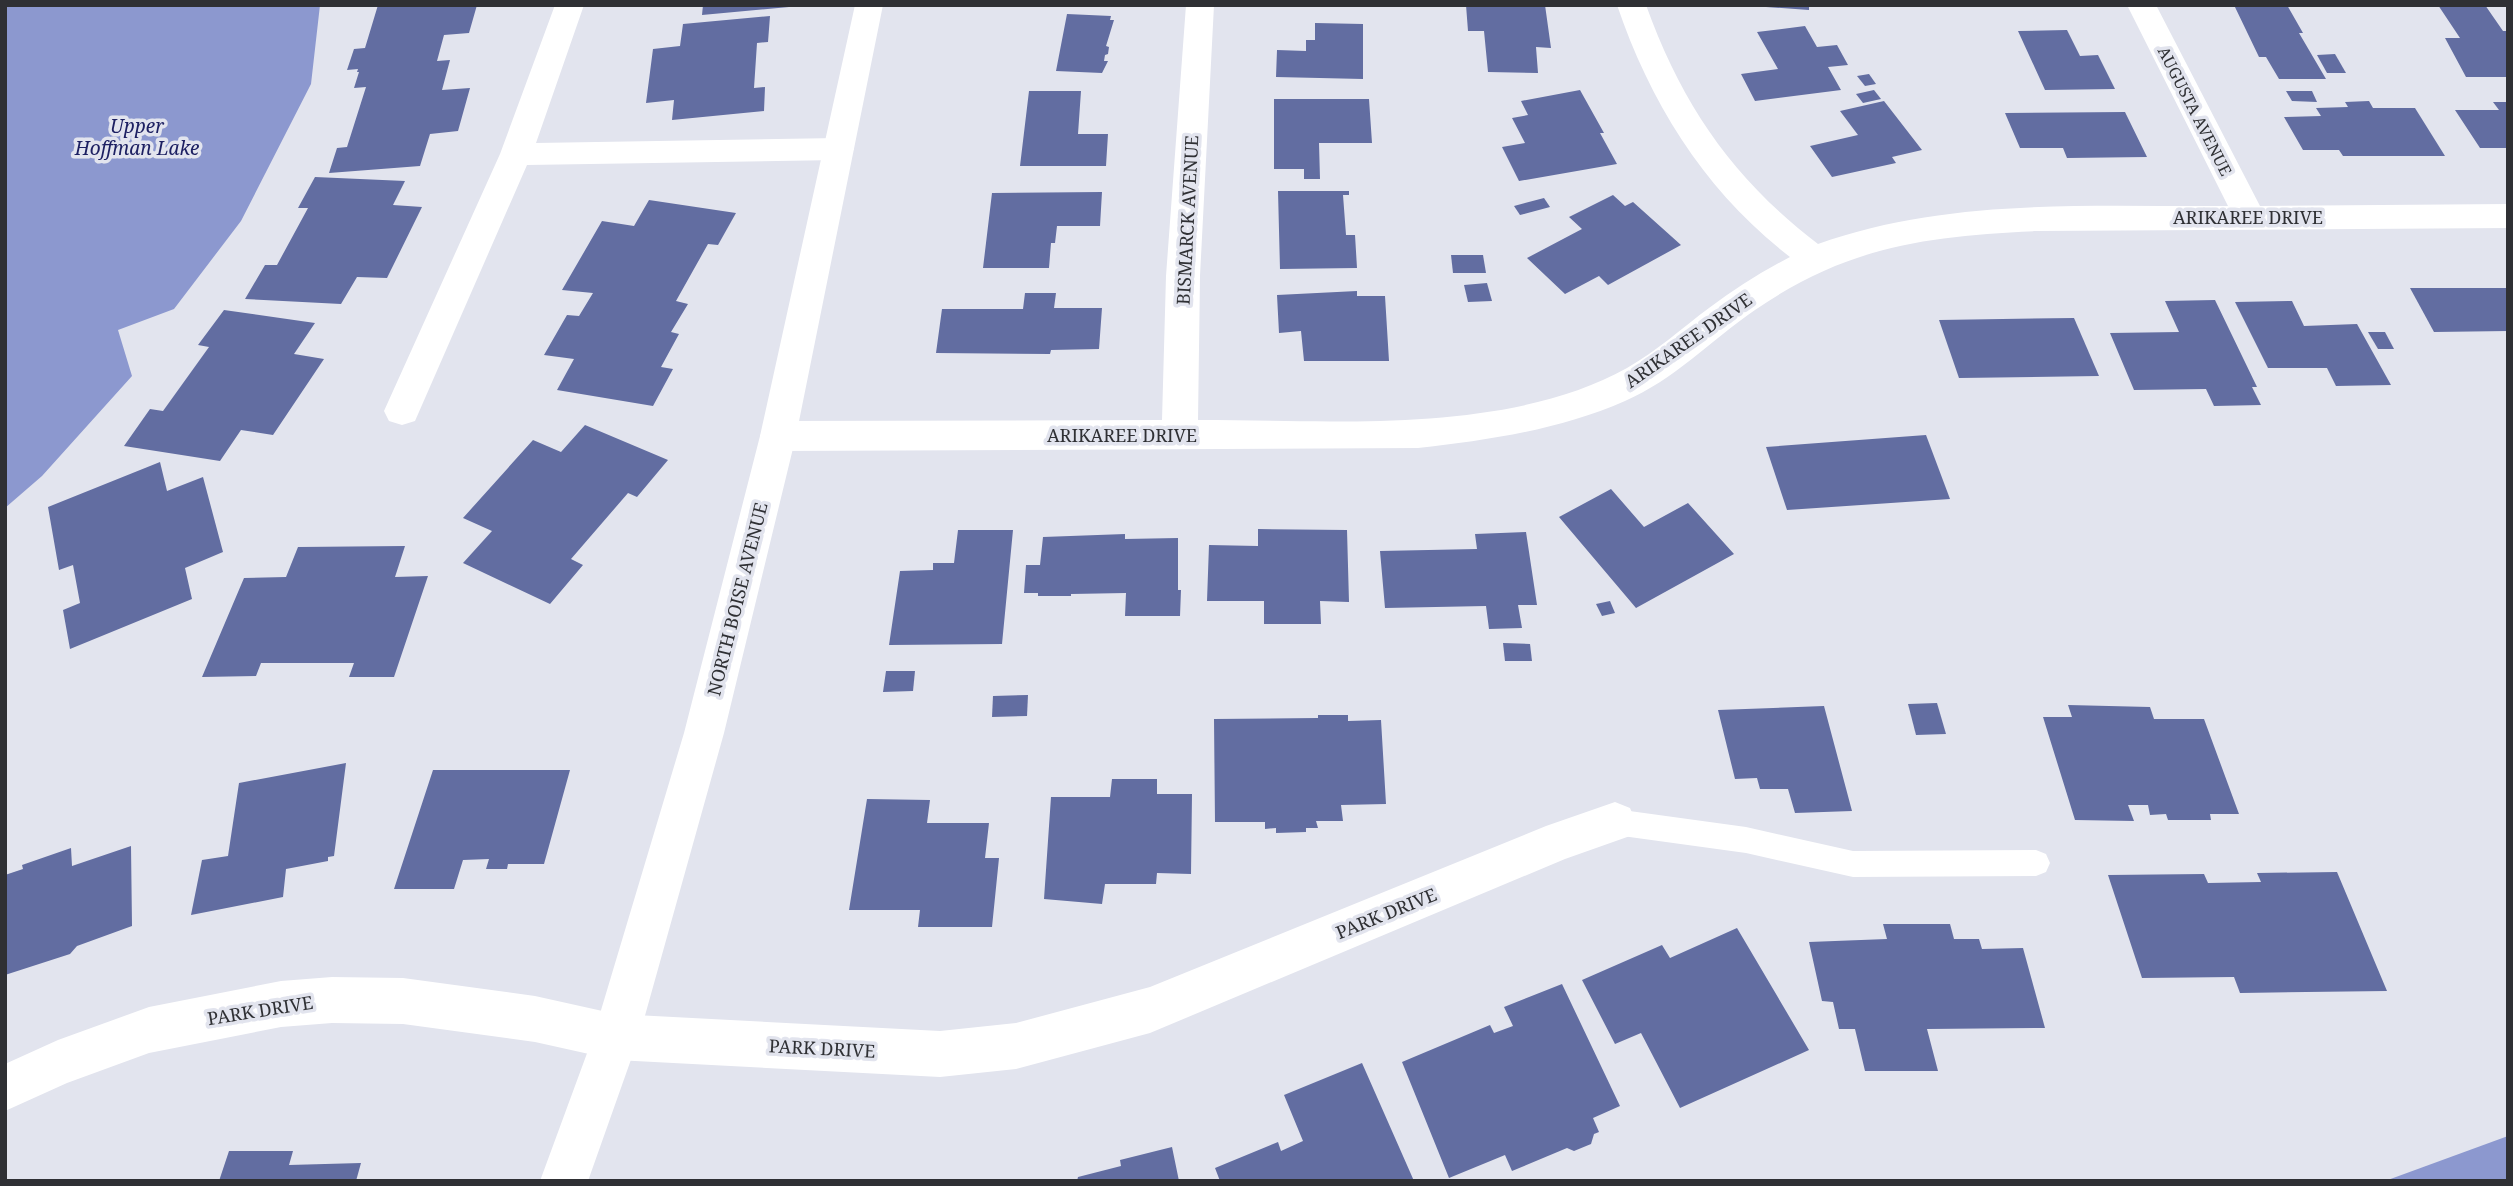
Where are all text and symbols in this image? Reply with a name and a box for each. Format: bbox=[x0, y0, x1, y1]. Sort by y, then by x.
street label: AUGUSTA AVENUE bbox=[2153, 43, 2237, 179]
water label: Upper Hoffman Lake bbox=[74, 113, 199, 161]
street label: BISMARCK AVENUE bbox=[1171, 134, 1203, 306]
street label: ARIKAREE DRIVE bbox=[2173, 205, 2323, 229]
street label: ARIKAREE DRIVE bbox=[1620, 287, 1756, 393]
street label: ARIKAREE DRIVE bbox=[1047, 423, 1197, 447]
street label: NORTH BOISE AVENUE bbox=[701, 500, 773, 698]
street label: PARK DRIVE bbox=[1332, 882, 1440, 944]
street label: PARK DRIVE bbox=[205, 990, 315, 1030]
street label: PARK DRIVE bbox=[768, 1033, 876, 1063]

